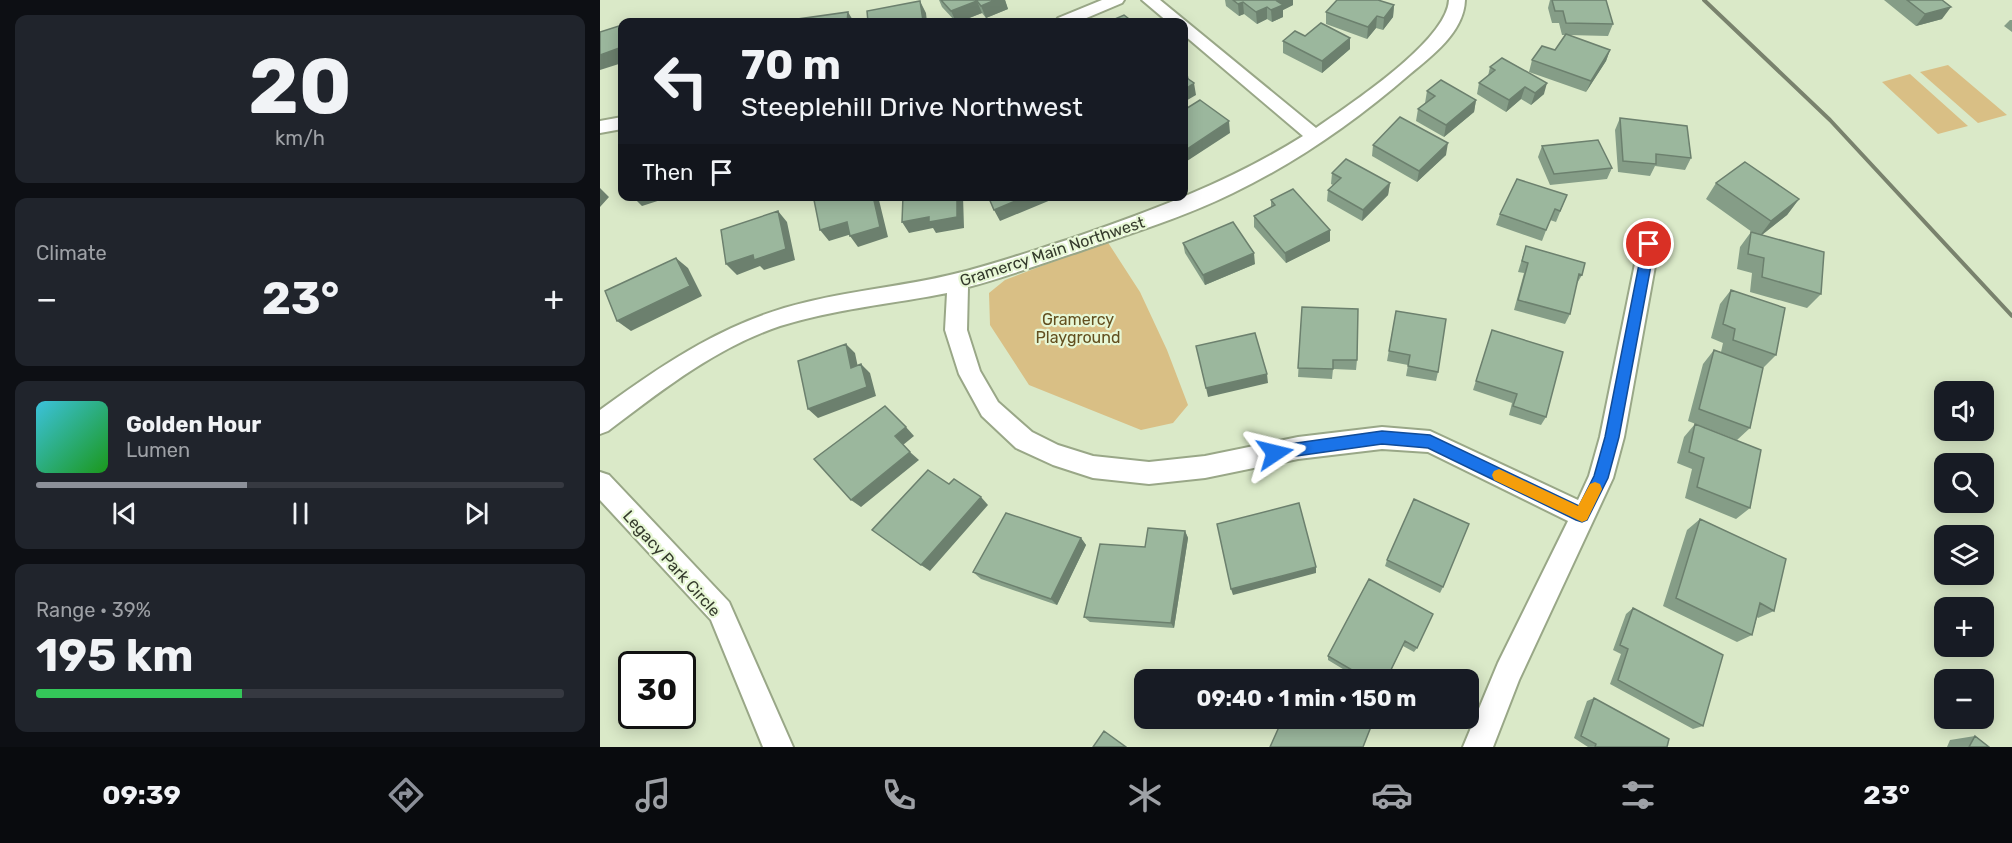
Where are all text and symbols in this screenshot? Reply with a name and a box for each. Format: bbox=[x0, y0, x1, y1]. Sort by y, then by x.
text: 20 bbox=[248, 40, 352, 133]
text: 70 m bbox=[741, 40, 841, 90]
icon: left bbox=[642, 42, 720, 120]
text: Steeplehill Drive Northwest bbox=[741, 91, 1083, 123]
text: km/h bbox=[275, 126, 325, 150]
icon: arrive bbox=[705, 156, 738, 189]
text: Then bbox=[642, 159, 693, 186]
street label: Gramercy Main Northwest bbox=[957, 213, 1147, 290]
pin bbox=[1623, 218, 1674, 269]
icon: arrive bbox=[1632, 227, 1665, 260]
text: Climate bbox=[36, 241, 107, 265]
text: 23° bbox=[262, 272, 339, 325]
text: − bbox=[36, 279, 57, 318]
text: + bbox=[543, 279, 564, 318]
park label: Gramercy Playground bbox=[1036, 310, 1120, 347]
map controls bbox=[1934, 381, 1994, 729]
button: sound bbox=[1934, 381, 1994, 441]
text: Golden Hour bbox=[126, 411, 261, 438]
position arrow bbox=[1243, 421, 1307, 485]
text: Lumen bbox=[126, 438, 190, 462]
button: search bbox=[1934, 453, 1994, 513]
icon: previous bbox=[108, 497, 141, 530]
icon: pause bbox=[284, 497, 317, 530]
icon: next bbox=[460, 497, 493, 530]
street label: Legacy Park Circle bbox=[619, 506, 724, 620]
button: layers bbox=[1934, 525, 1994, 585]
button: + bbox=[1934, 597, 1994, 657]
text: Range · 39% bbox=[36, 598, 151, 622]
text: 195 km bbox=[36, 629, 193, 682]
speed limit sign: 30 bbox=[618, 651, 696, 729]
button: − bbox=[1934, 669, 1994, 729]
text: 09:40 · 1 min · 150 m bbox=[1197, 685, 1416, 712]
icon: directions bbox=[385, 774, 427, 816]
icon: music bbox=[632, 774, 674, 816]
icon: phone bbox=[878, 774, 920, 816]
icon: climate bbox=[1124, 774, 1166, 816]
icon: car bbox=[1371, 774, 1413, 816]
icon: filters bbox=[1617, 774, 1659, 816]
text: 09:39 bbox=[102, 779, 181, 811]
text: 23° bbox=[1863, 779, 1910, 811]

